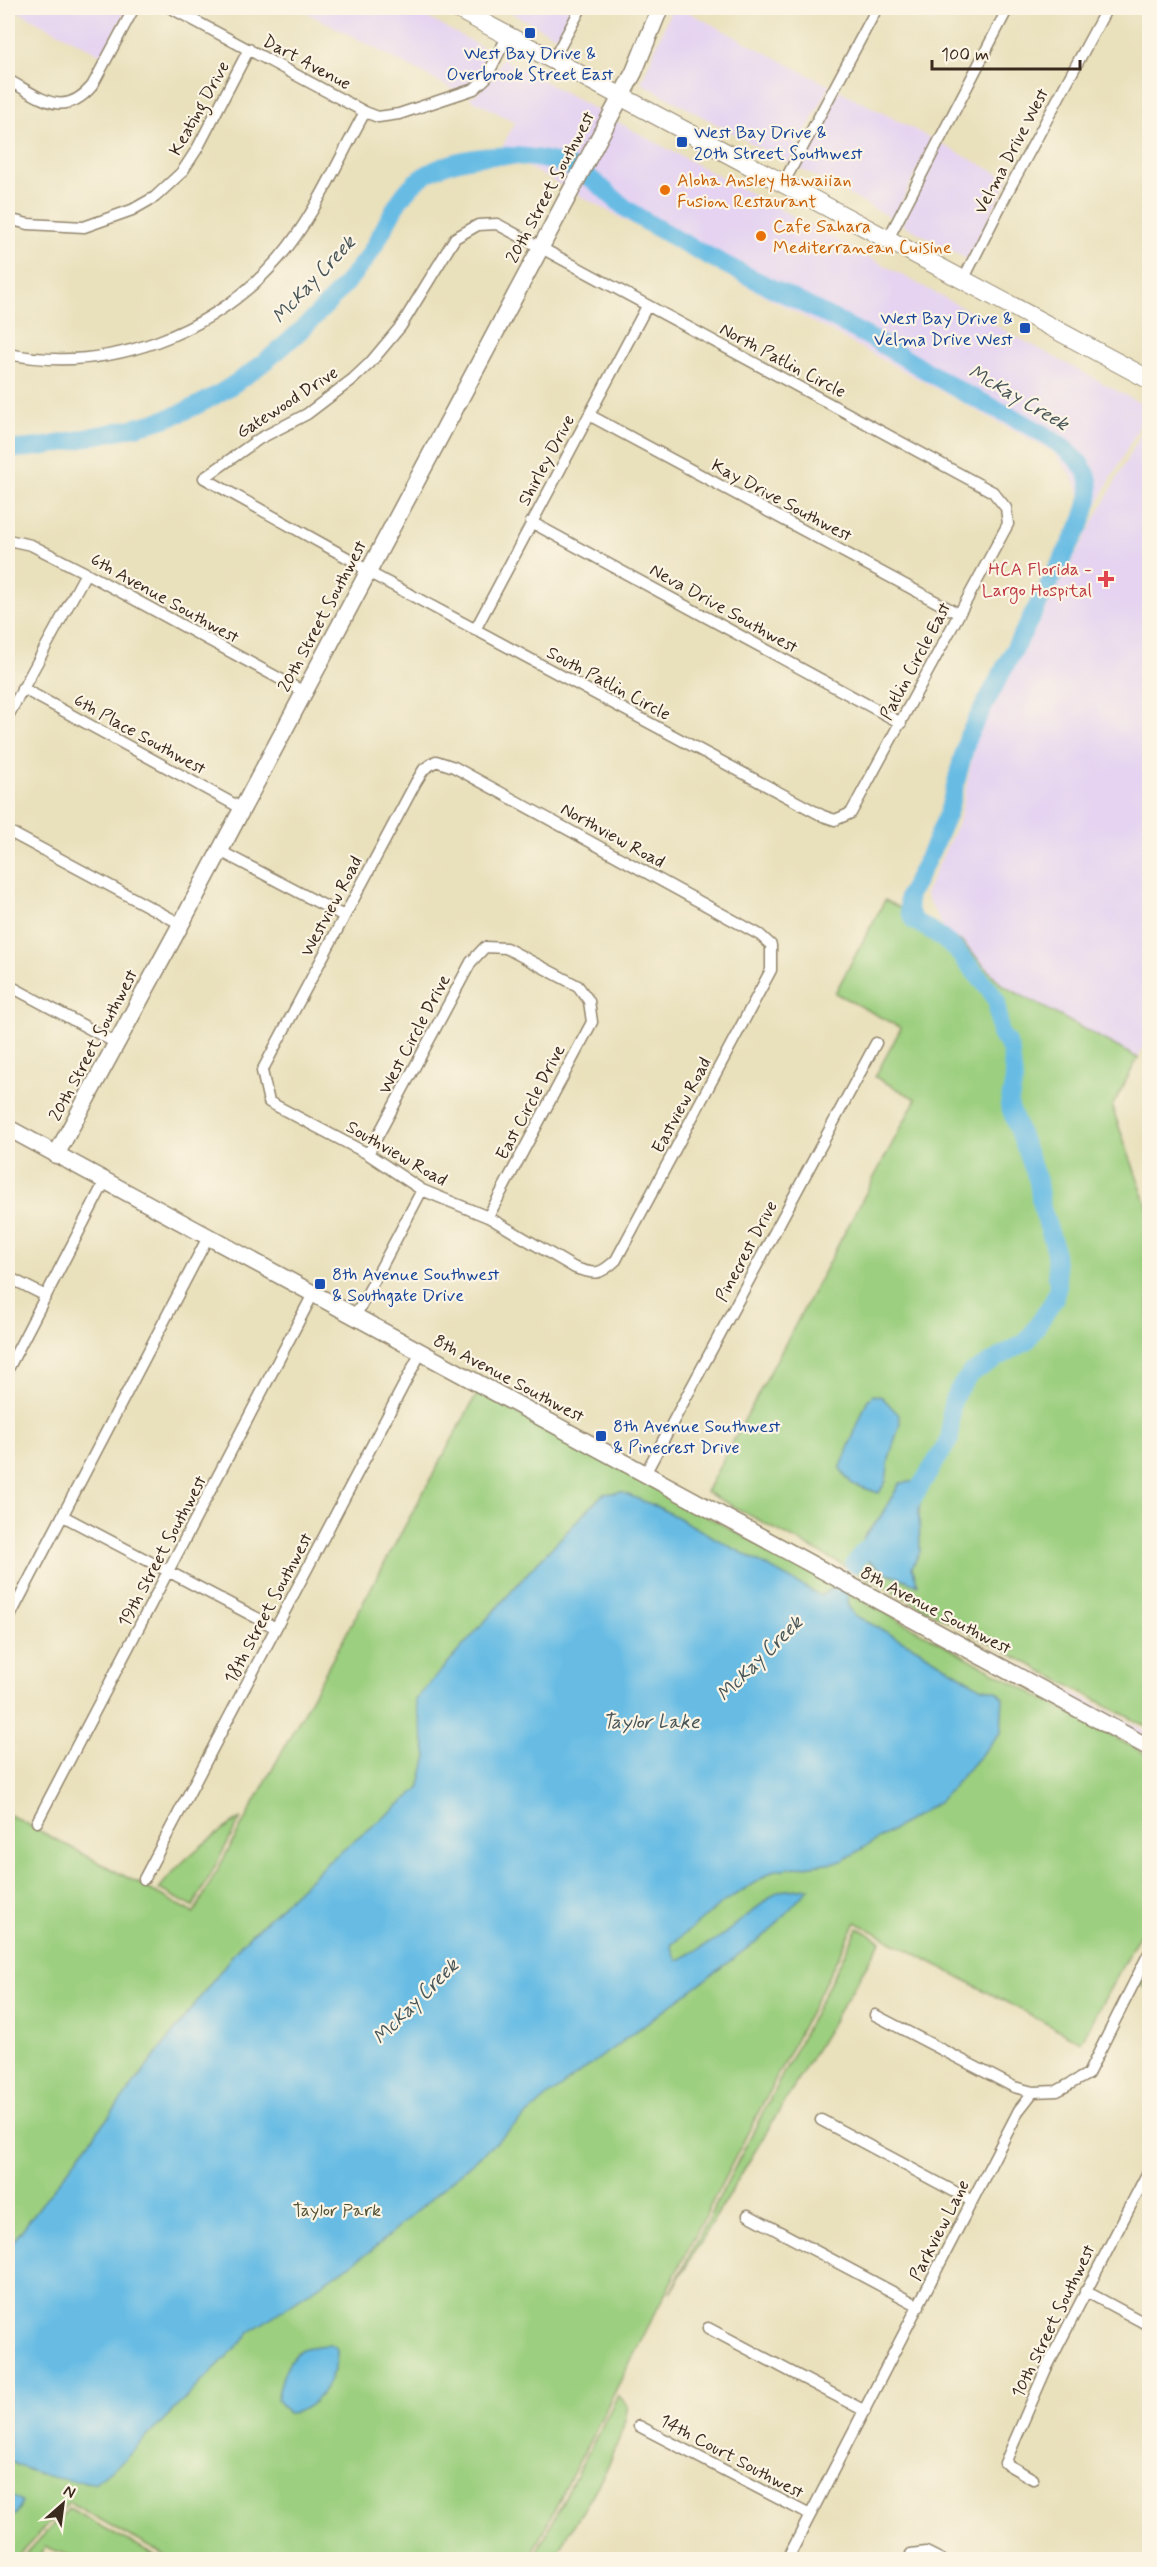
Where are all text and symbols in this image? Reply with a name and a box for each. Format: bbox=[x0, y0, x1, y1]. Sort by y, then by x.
marker: West Bay Drive & Overbrook Street East bbox=[523, 26, 537, 40]
street label: Dart Avenue bbox=[258, 30, 355, 96]
scale bar bbox=[932, 33, 1080, 71]
place label: West Bay Drive & Overbrook Street East bbox=[447, 42, 614, 87]
text: 100 m bbox=[941, 43, 989, 67]
street label: Keating Drive bbox=[164, 57, 238, 161]
street label: Velma Drive West bbox=[969, 84, 1055, 219]
street label: 20th Street Southwest bbox=[501, 107, 601, 268]
place label: West Bay Drive & 20th Street Southwest bbox=[694, 121, 863, 166]
marker: West Bay Drive & 20th Street Southwest bbox=[675, 135, 689, 149]
place label: Aloha Ansley Hawaiian Fusion Restaurant bbox=[677, 169, 851, 214]
marker: Aloha Ansley Hawaiian Fusion Restaurant bbox=[658, 183, 672, 197]
place label: Cafe Sahara Mediterranean Cuisine bbox=[773, 215, 952, 260]
water label: McKay Creek bbox=[266, 229, 363, 330]
marker: Cafe Sahara Mediterranean Cuisine bbox=[754, 229, 768, 243]
place label: West Bay Drive & Velma Drive West bbox=[874, 307, 1014, 352]
street label: North Patlin Circle bbox=[715, 317, 850, 404]
marker: West Bay Drive & Velma Drive West bbox=[1018, 321, 1032, 335]
water label: McKay Creek bbox=[963, 359, 1075, 439]
street label: Gatewood Drive bbox=[232, 361, 343, 445]
street label: Shirley Drive bbox=[513, 411, 581, 510]
street label: Kay Drive Southwest bbox=[707, 454, 857, 548]
street label: 20th Street Southwest bbox=[273, 536, 373, 697]
street label: 6th Avenue Southwest bbox=[86, 548, 244, 650]
street label: Neva Drive Southwest bbox=[645, 558, 802, 660]
place label: HCA Florida - Largo Hospital bbox=[982, 558, 1092, 604]
marker: HCA Florida - Largo Hospital bbox=[1097, 570, 1115, 588]
street label: Patlin Circle East bbox=[875, 598, 957, 725]
street label: South Patlin Circle bbox=[542, 641, 675, 727]
street label: 6th Place Southwest bbox=[69, 689, 210, 781]
street label: Northview Road bbox=[556, 797, 669, 874]
street label: Westview Road bbox=[295, 852, 368, 961]
street label: 20th Street Southwest bbox=[44, 965, 144, 1126]
street label: West Circle Drive bbox=[373, 970, 457, 1098]
street label: East Circle Drive bbox=[490, 1041, 571, 1164]
street label: Eastview Road bbox=[646, 1053, 717, 1158]
street label: Southview Road bbox=[342, 1115, 451, 1193]
street label: Pinecrest Drive bbox=[710, 1197, 784, 1306]
place label: 8th Avenue Southwest & Southgate Drive bbox=[332, 1263, 500, 1308]
marker: 8th Avenue Southwest & Southgate Drive bbox=[313, 1277, 327, 1291]
street label: 8th Avenue Southwest bbox=[429, 1329, 589, 1429]
place label: 8th Avenue Southwest & Pinecrest Drive bbox=[613, 1415, 781, 1460]
marker: 8th Avenue Southwest & Pinecrest Drive bbox=[594, 1429, 608, 1443]
street label: 19th Street Southwest bbox=[113, 1471, 213, 1631]
street label: 18th Street Southwest bbox=[219, 1528, 319, 1688]
street label: 8th Avenue Southwest bbox=[856, 1561, 1016, 1661]
water label: McKay Creek bbox=[711, 1609, 810, 1708]
water label: Taylor Lake bbox=[602, 1709, 701, 1736]
water label: McKay Creek bbox=[367, 1952, 466, 2051]
street label: Parkview Lane bbox=[904, 2176, 976, 2285]
park label: Taylor Park bbox=[293, 2199, 381, 2223]
street label: 10th Street Southwest bbox=[1006, 2240, 1102, 2402]
street label: 14th Court Southwest bbox=[655, 2409, 808, 2505]
north arrow bbox=[33, 2474, 93, 2534]
text: N bbox=[60, 2480, 79, 2504]

